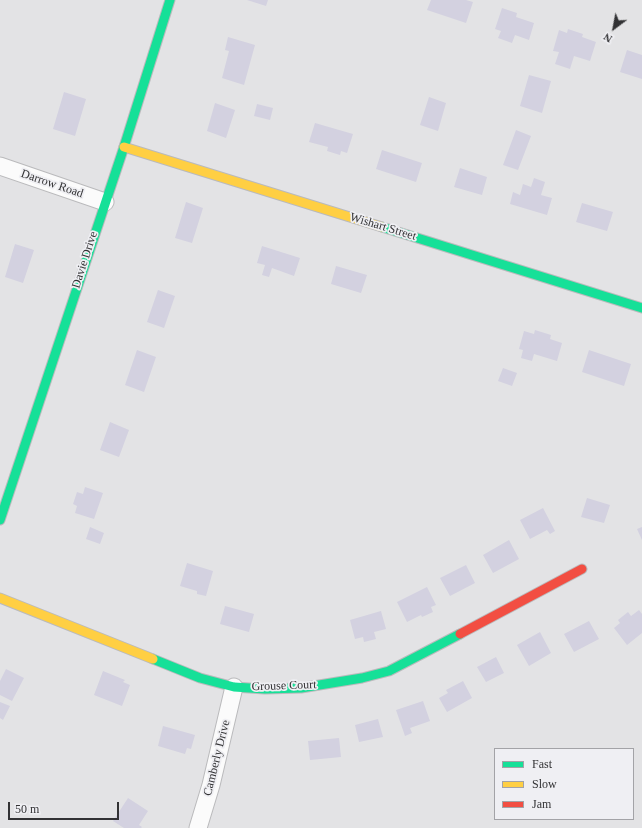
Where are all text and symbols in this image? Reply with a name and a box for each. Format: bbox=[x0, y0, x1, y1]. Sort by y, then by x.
north arrow bbox=[594, 8, 634, 48]
text: N bbox=[601, 31, 614, 45]
street label: Darrow Road bbox=[19, 167, 85, 201]
street label: Wishart Street bbox=[348, 210, 418, 244]
street label: Davie Drive bbox=[69, 230, 101, 290]
street label: Grouse Court bbox=[251, 678, 317, 694]
street label: Camberly Drive bbox=[201, 719, 233, 797]
legend bbox=[494, 748, 634, 820]
text: Fast bbox=[532, 757, 552, 771]
text: Slow bbox=[532, 777, 557, 791]
scale bar bbox=[10, 794, 121, 820]
text: Jam bbox=[532, 797, 551, 811]
text: 50 m bbox=[15, 802, 39, 816]

